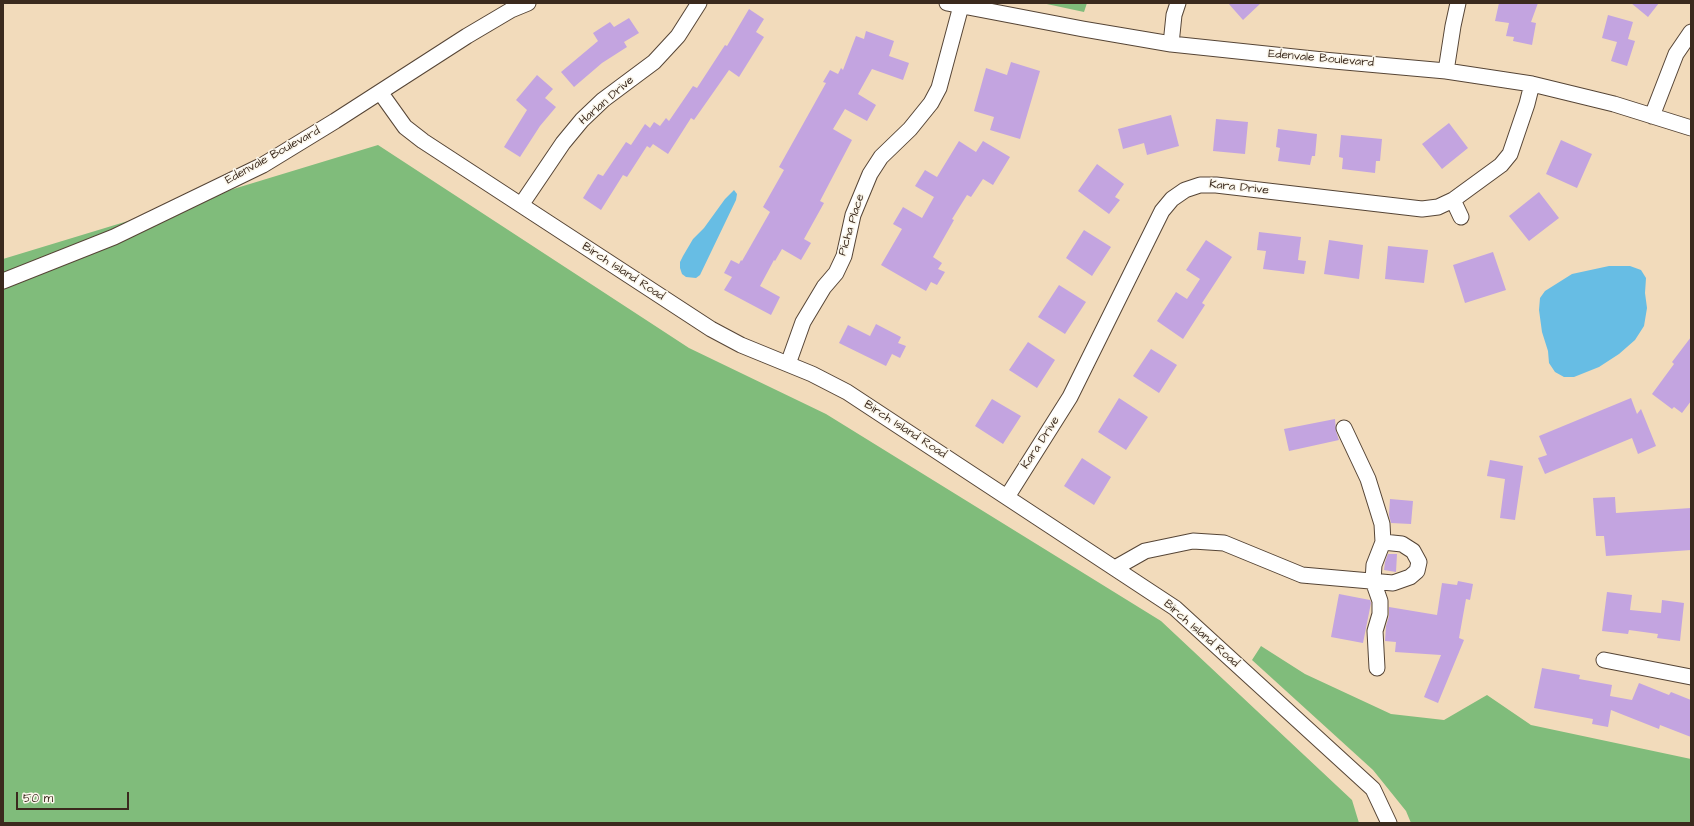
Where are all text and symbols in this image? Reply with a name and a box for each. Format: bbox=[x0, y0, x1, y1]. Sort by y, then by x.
street label: Edenvale Boulevard bbox=[1268, 47, 1374, 71]
street label: Harlan Drive bbox=[577, 73, 637, 129]
street label: Edenvale Boulevard bbox=[223, 124, 323, 188]
street label: Kara Drive bbox=[1208, 178, 1270, 198]
street label: Picha Place bbox=[836, 192, 868, 258]
street label: Birch Island Road bbox=[579, 240, 667, 304]
street label: Birch Island Road bbox=[861, 398, 949, 462]
street label: Kara Drive bbox=[1019, 414, 1063, 472]
street label: Birch Island Road bbox=[1160, 597, 1242, 671]
scale bar bbox=[18, 784, 131, 810]
text: 50 m bbox=[23, 790, 53, 807]

